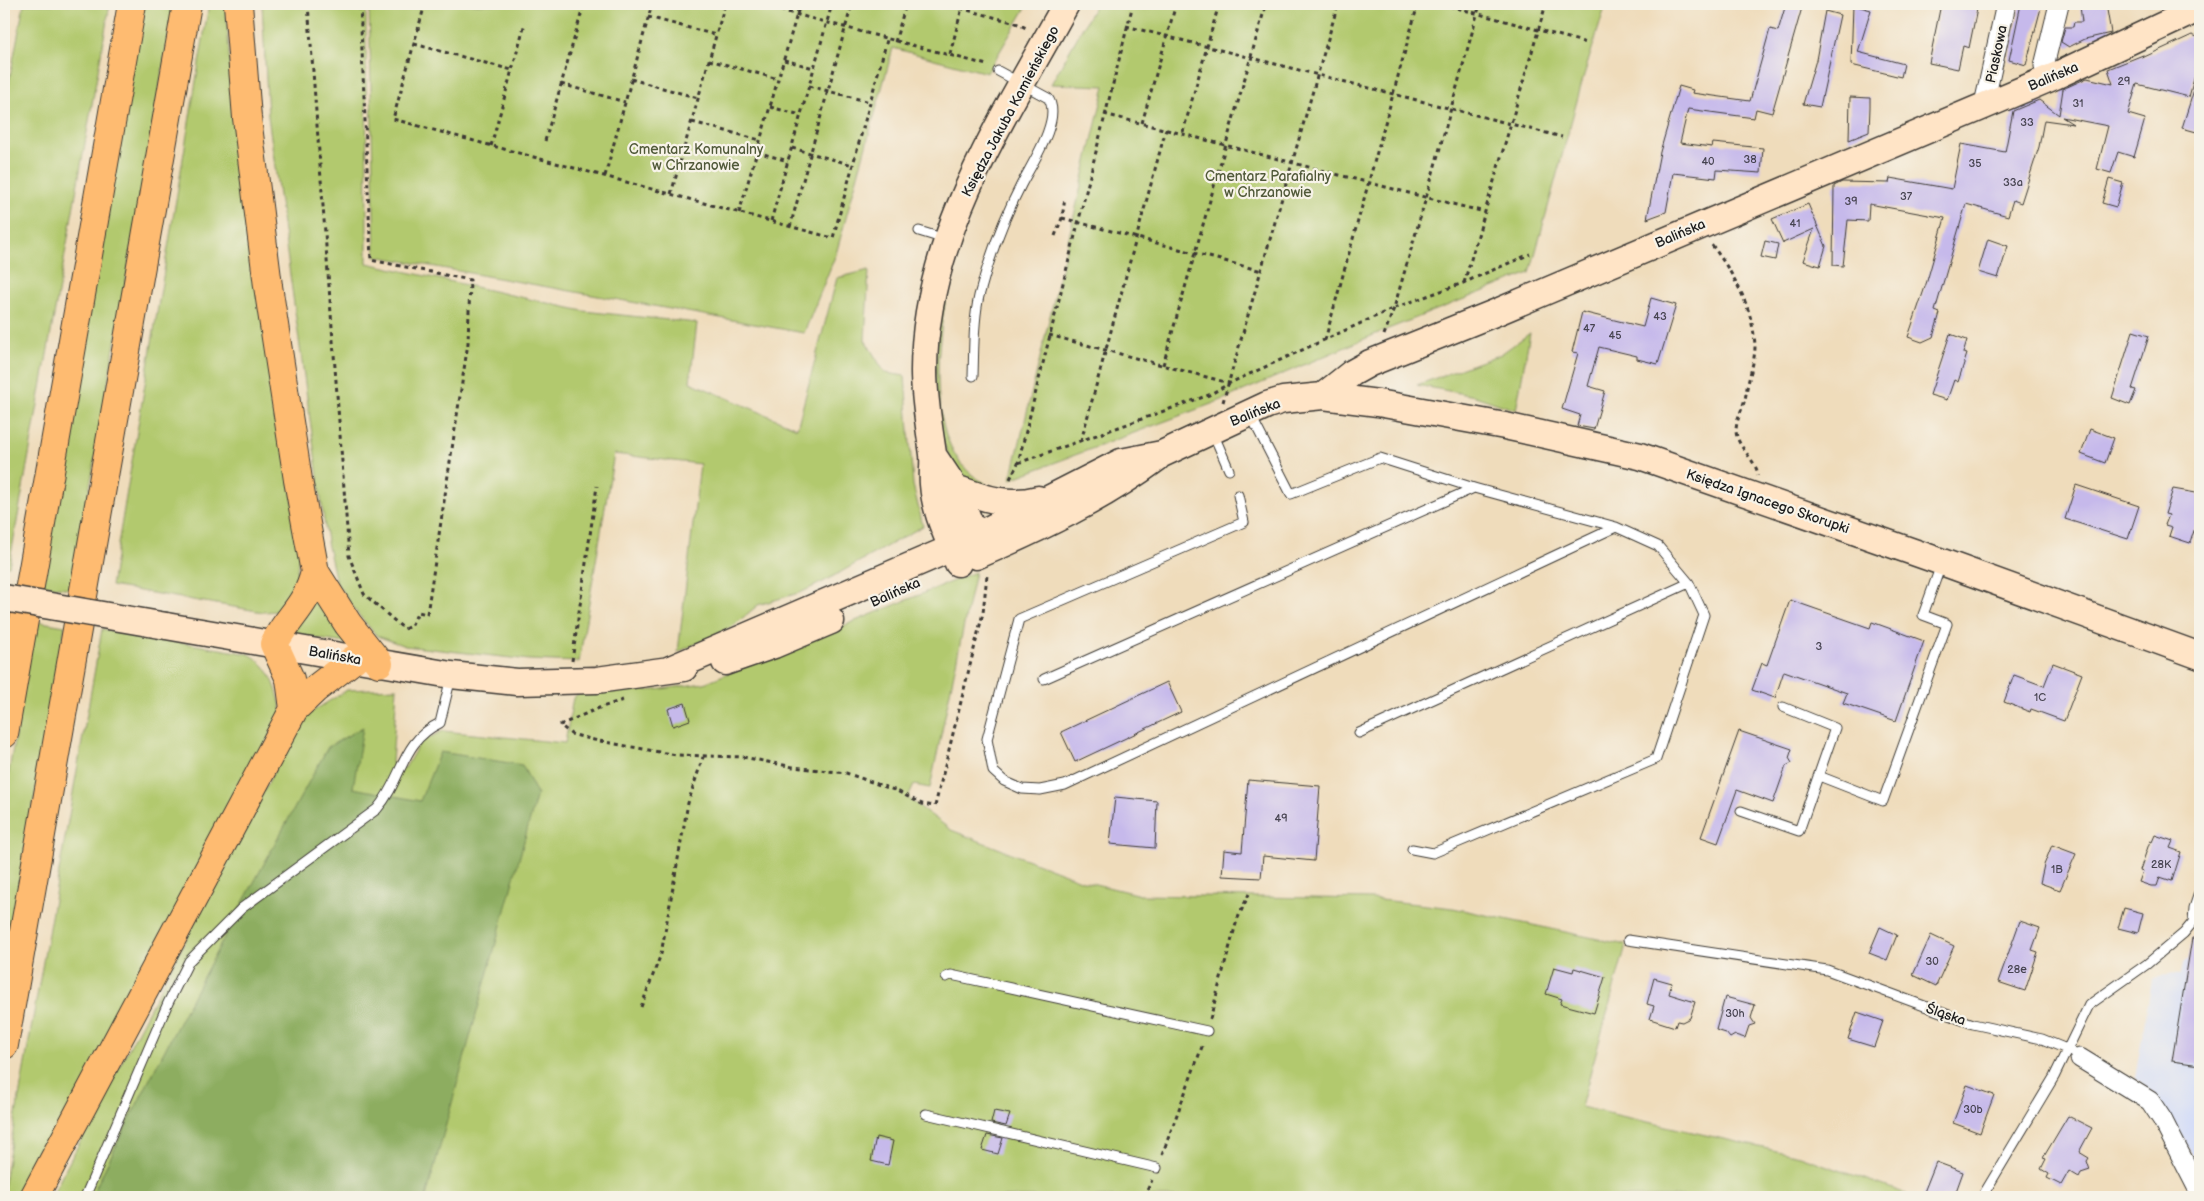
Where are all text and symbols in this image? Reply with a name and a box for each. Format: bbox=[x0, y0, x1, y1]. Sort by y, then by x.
street label: Księdza Jakuba Kamieńskiego bbox=[958, 23, 1063, 200]
street label: Piaskowa bbox=[1982, 24, 2011, 85]
street label: Balińska bbox=[2025, 58, 2081, 95]
house number: 29 bbox=[2118, 75, 2130, 88]
house number: 31 bbox=[2072, 97, 2084, 110]
house number: 33 bbox=[2020, 116, 2034, 129]
park label: Cmentarz Komunalny w Chrzanowie bbox=[629, 141, 764, 174]
house number: 38 bbox=[1743, 153, 1757, 166]
house number: 40 bbox=[1701, 155, 1715, 168]
house number: 35 bbox=[1968, 157, 1982, 170]
park label: Cmentarz Parafialny w Chrzanowie bbox=[1205, 168, 1332, 201]
house number: 33a bbox=[2003, 176, 2023, 189]
house number: 37 bbox=[1900, 190, 1913, 203]
house number: 39 bbox=[1844, 195, 1858, 208]
street label: Balińska bbox=[1652, 215, 1708, 252]
house number: 41 bbox=[1790, 217, 1800, 230]
house number: 43 bbox=[1653, 310, 1667, 323]
house number: 47 bbox=[1583, 322, 1596, 335]
house number: 45 bbox=[1608, 329, 1622, 342]
street label: Balińska bbox=[1227, 395, 1283, 430]
street label: Księdza Ignacego Skorupki bbox=[1684, 466, 1852, 537]
street label: Balińska bbox=[868, 574, 923, 611]
house number: 3 bbox=[1816, 640, 1823, 653]
street label: Balińska bbox=[307, 643, 363, 668]
house number: 1C bbox=[2034, 691, 2046, 704]
house number: 49 bbox=[1274, 812, 1288, 825]
house number: 28K bbox=[2151, 858, 2172, 871]
house number: 1B bbox=[2051, 863, 2063, 876]
house number: 30 bbox=[1925, 955, 1939, 968]
house number: 28e bbox=[2007, 963, 2027, 976]
street label: Śląska bbox=[1924, 999, 1968, 1029]
house number: 30h bbox=[1725, 1007, 1745, 1020]
house number: 30b bbox=[1963, 1103, 1983, 1116]

